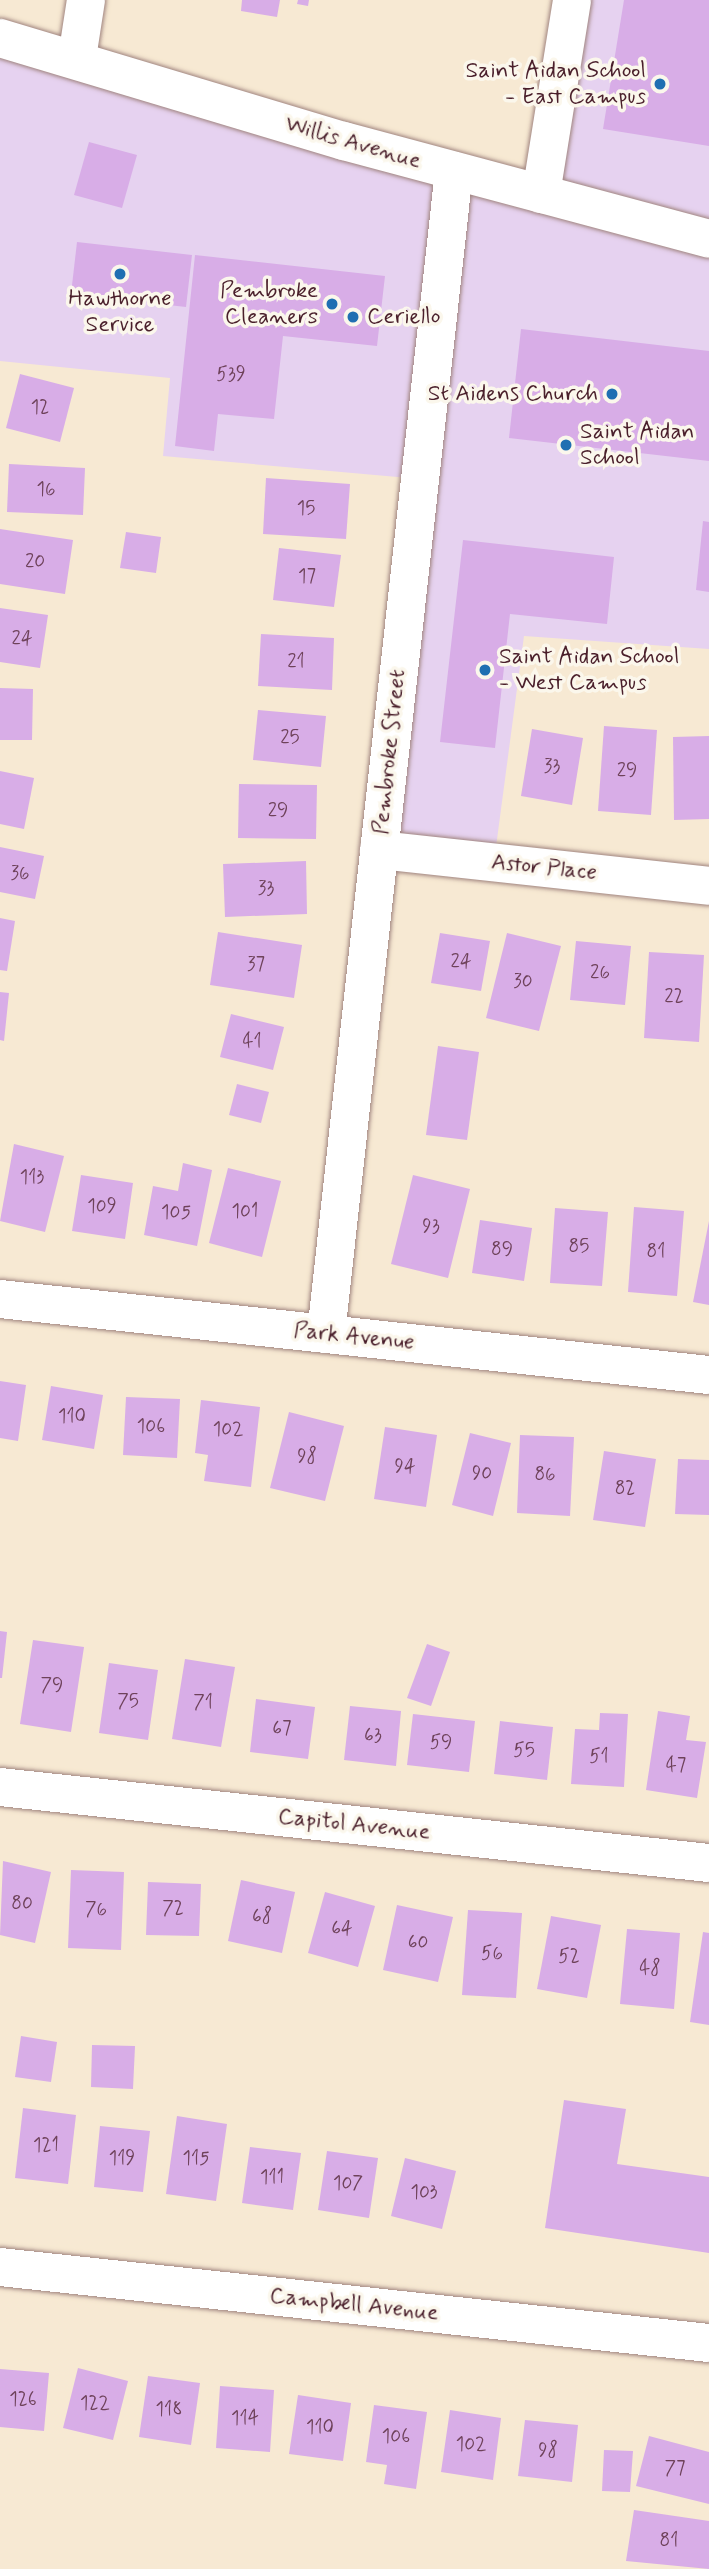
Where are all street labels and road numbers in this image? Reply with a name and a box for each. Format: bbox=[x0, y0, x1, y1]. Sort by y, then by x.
street label: Willis Avenue bbox=[285, 111, 421, 175]
street label: Pembroke Street bbox=[367, 666, 413, 838]
street label: Astor Place bbox=[490, 849, 598, 887]
street label: Park Avenue bbox=[291, 1317, 417, 1357]
street label: Capitol Avenue bbox=[280, 1804, 428, 1846]
street label: Campbell Avenue bbox=[268, 2282, 440, 2328]

